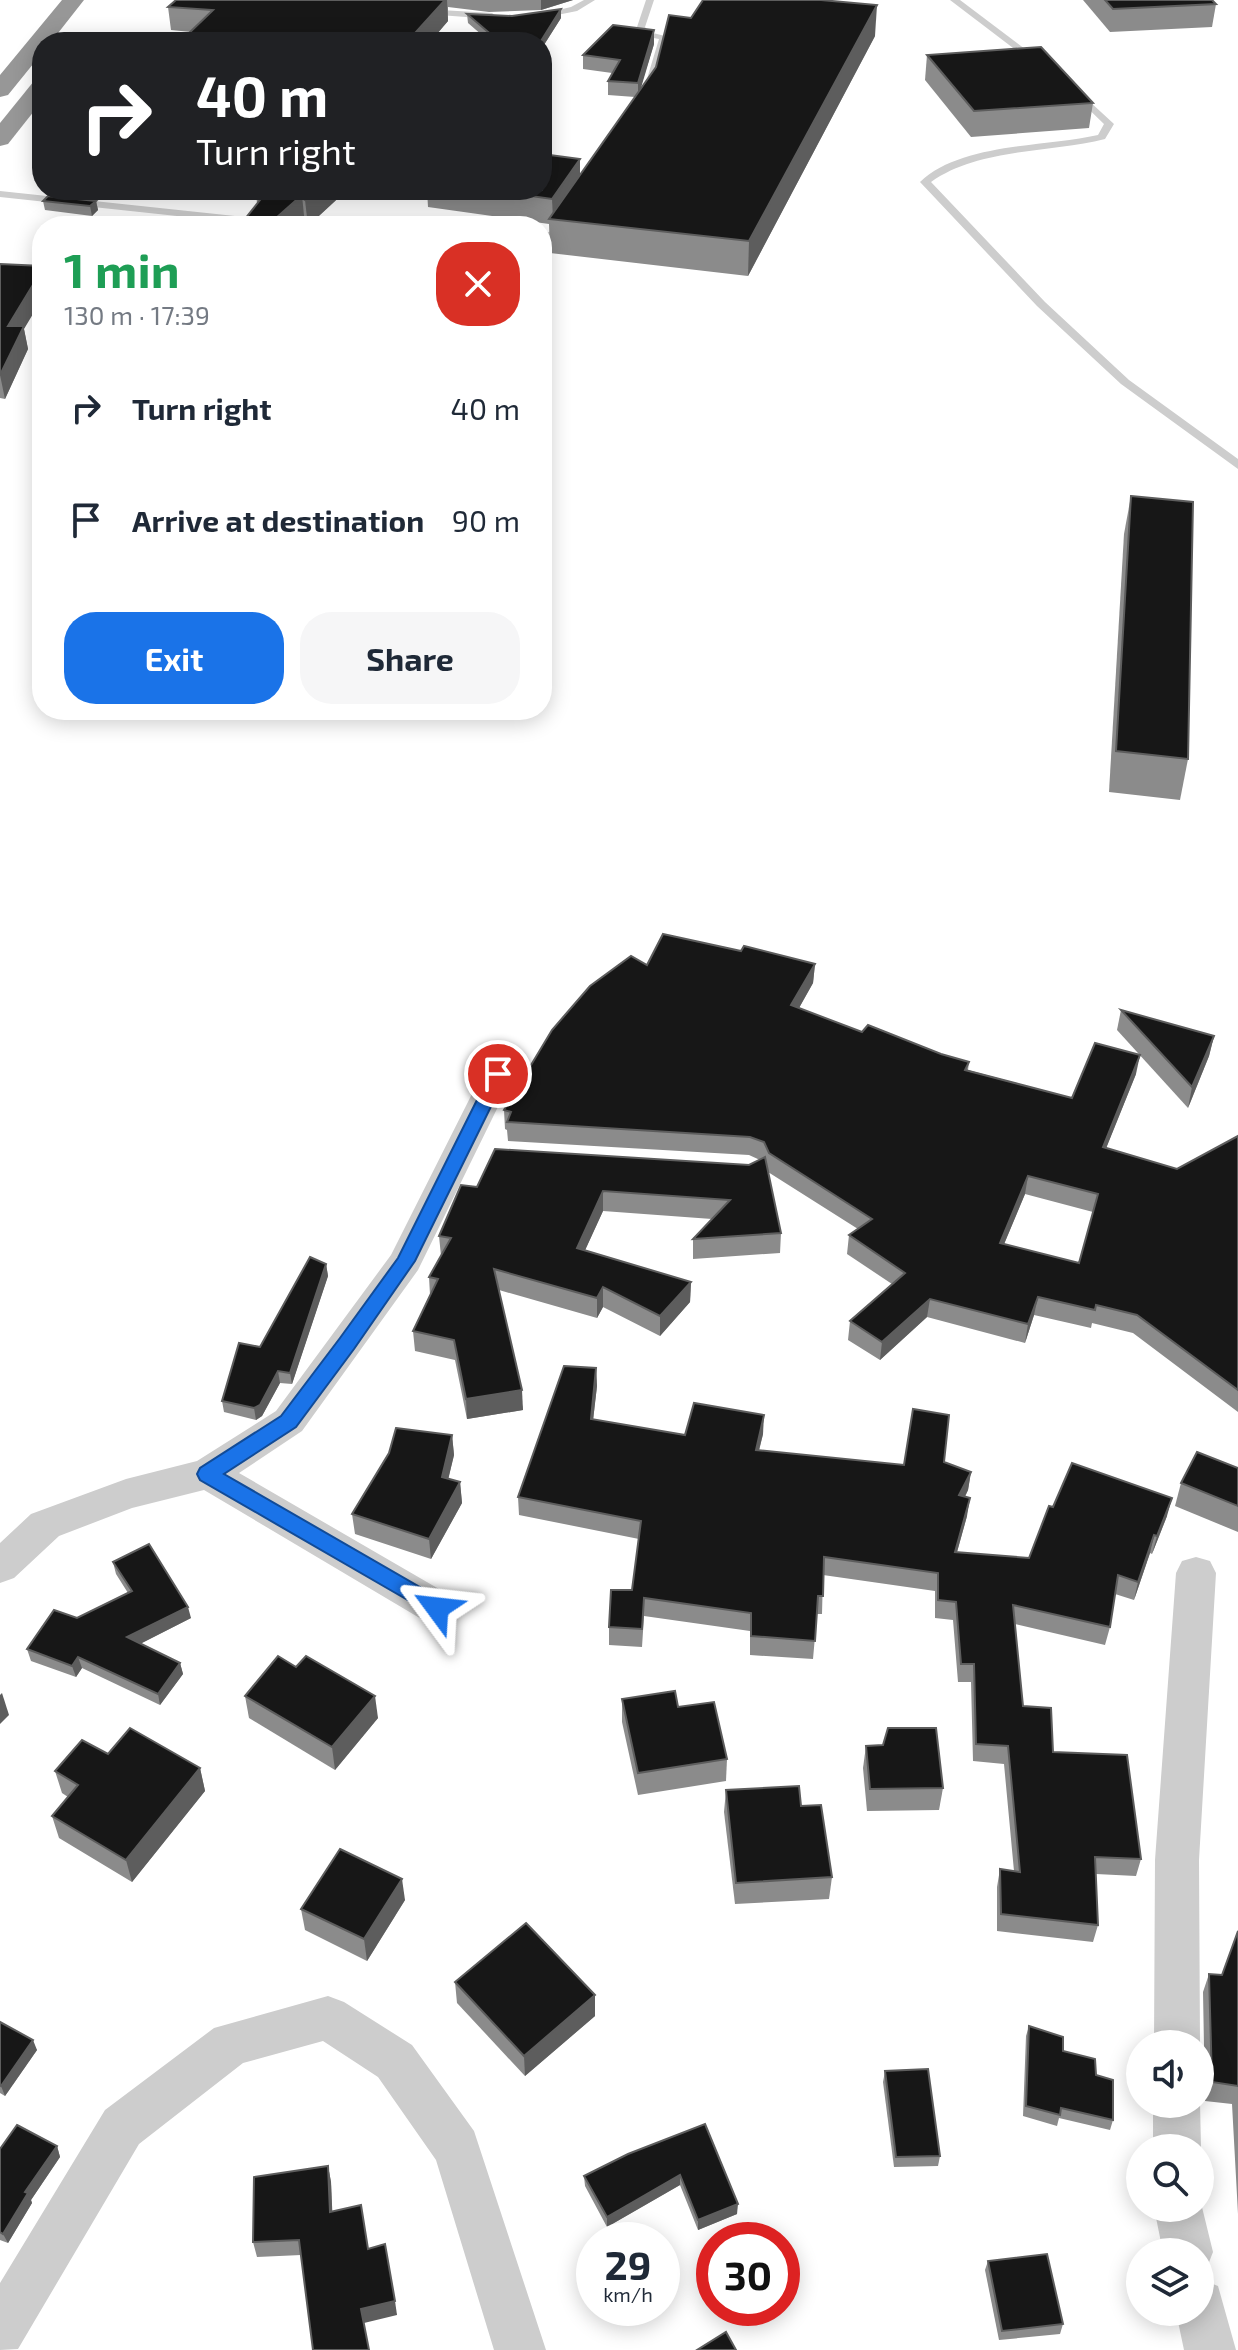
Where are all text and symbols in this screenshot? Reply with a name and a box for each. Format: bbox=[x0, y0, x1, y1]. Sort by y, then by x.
text: 40 m bbox=[196, 61, 328, 128]
icon: right bbox=[64, 64, 168, 168]
text: Turn right bbox=[196, 129, 356, 172]
text: 1 min bbox=[64, 240, 180, 298]
button: close bbox=[436, 242, 520, 326]
text: 130 m · 17:39 bbox=[64, 299, 210, 330]
icon: right bbox=[64, 386, 108, 430]
text: Turn right bbox=[132, 390, 272, 426]
text: 40 m bbox=[450, 390, 520, 426]
icon: arrive bbox=[64, 498, 108, 542]
text: Arrive at destination bbox=[132, 502, 424, 538]
text: 90 m bbox=[452, 502, 520, 538]
button: Exit bbox=[64, 612, 284, 704]
button: Share bbox=[300, 612, 520, 704]
pin bbox=[464, 1040, 532, 1108]
icon: arrive bbox=[476, 1052, 520, 1096]
position arrow bbox=[395, 1566, 479, 1650]
map controls bbox=[1126, 2030, 1214, 2326]
button: sound bbox=[1126, 2030, 1214, 2118]
button: search bbox=[1126, 2134, 1214, 2222]
speed limit sign: 30 bbox=[696, 2222, 800, 2326]
button: layers bbox=[1126, 2238, 1214, 2326]
text: 29 bbox=[605, 2240, 651, 2288]
text: km/h bbox=[603, 2282, 653, 2306]

